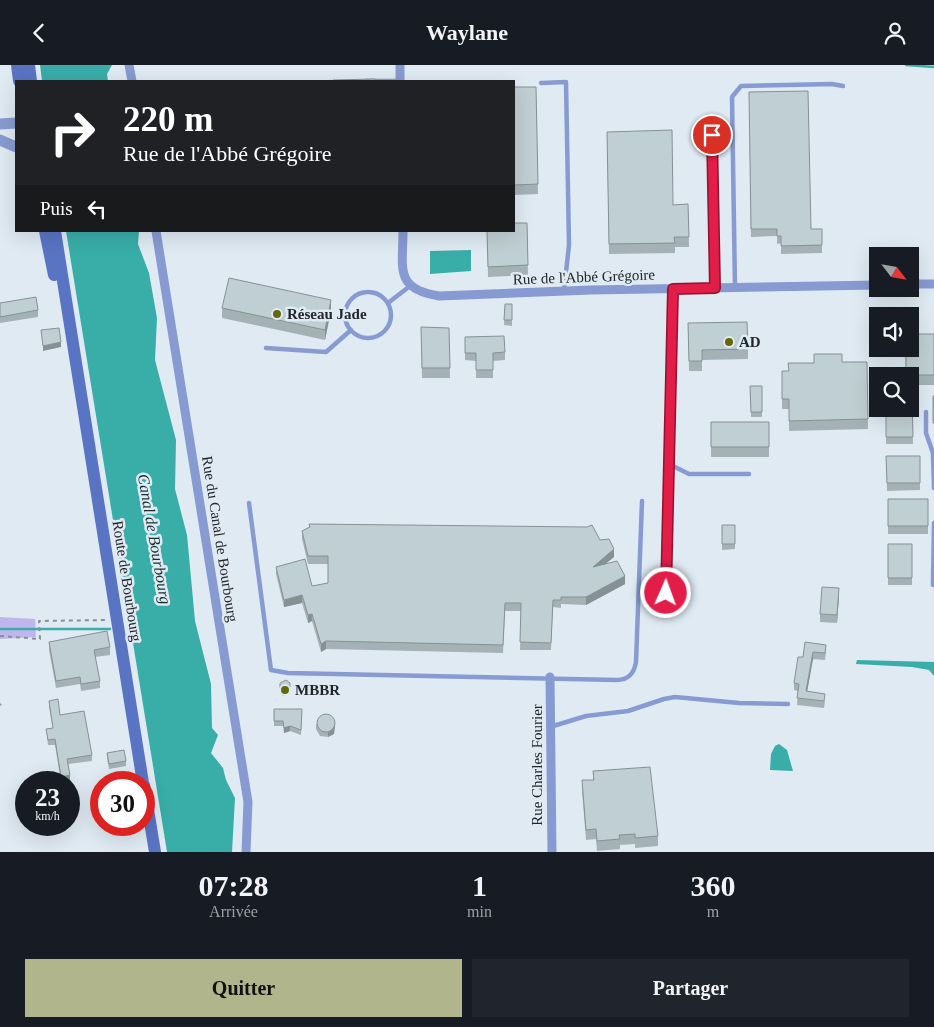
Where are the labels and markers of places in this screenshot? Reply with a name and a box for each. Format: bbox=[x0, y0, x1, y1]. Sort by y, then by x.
pin bbox=[691, 114, 733, 156]
place label: Réseau Jade bbox=[287, 306, 367, 322]
marker: Réseau Jade bbox=[271, 308, 283, 320]
place label: AD bbox=[739, 334, 761, 350]
marker: AD bbox=[723, 336, 735, 348]
place label: MBBR bbox=[295, 682, 340, 698]
marker: MBBR bbox=[279, 684, 291, 696]

